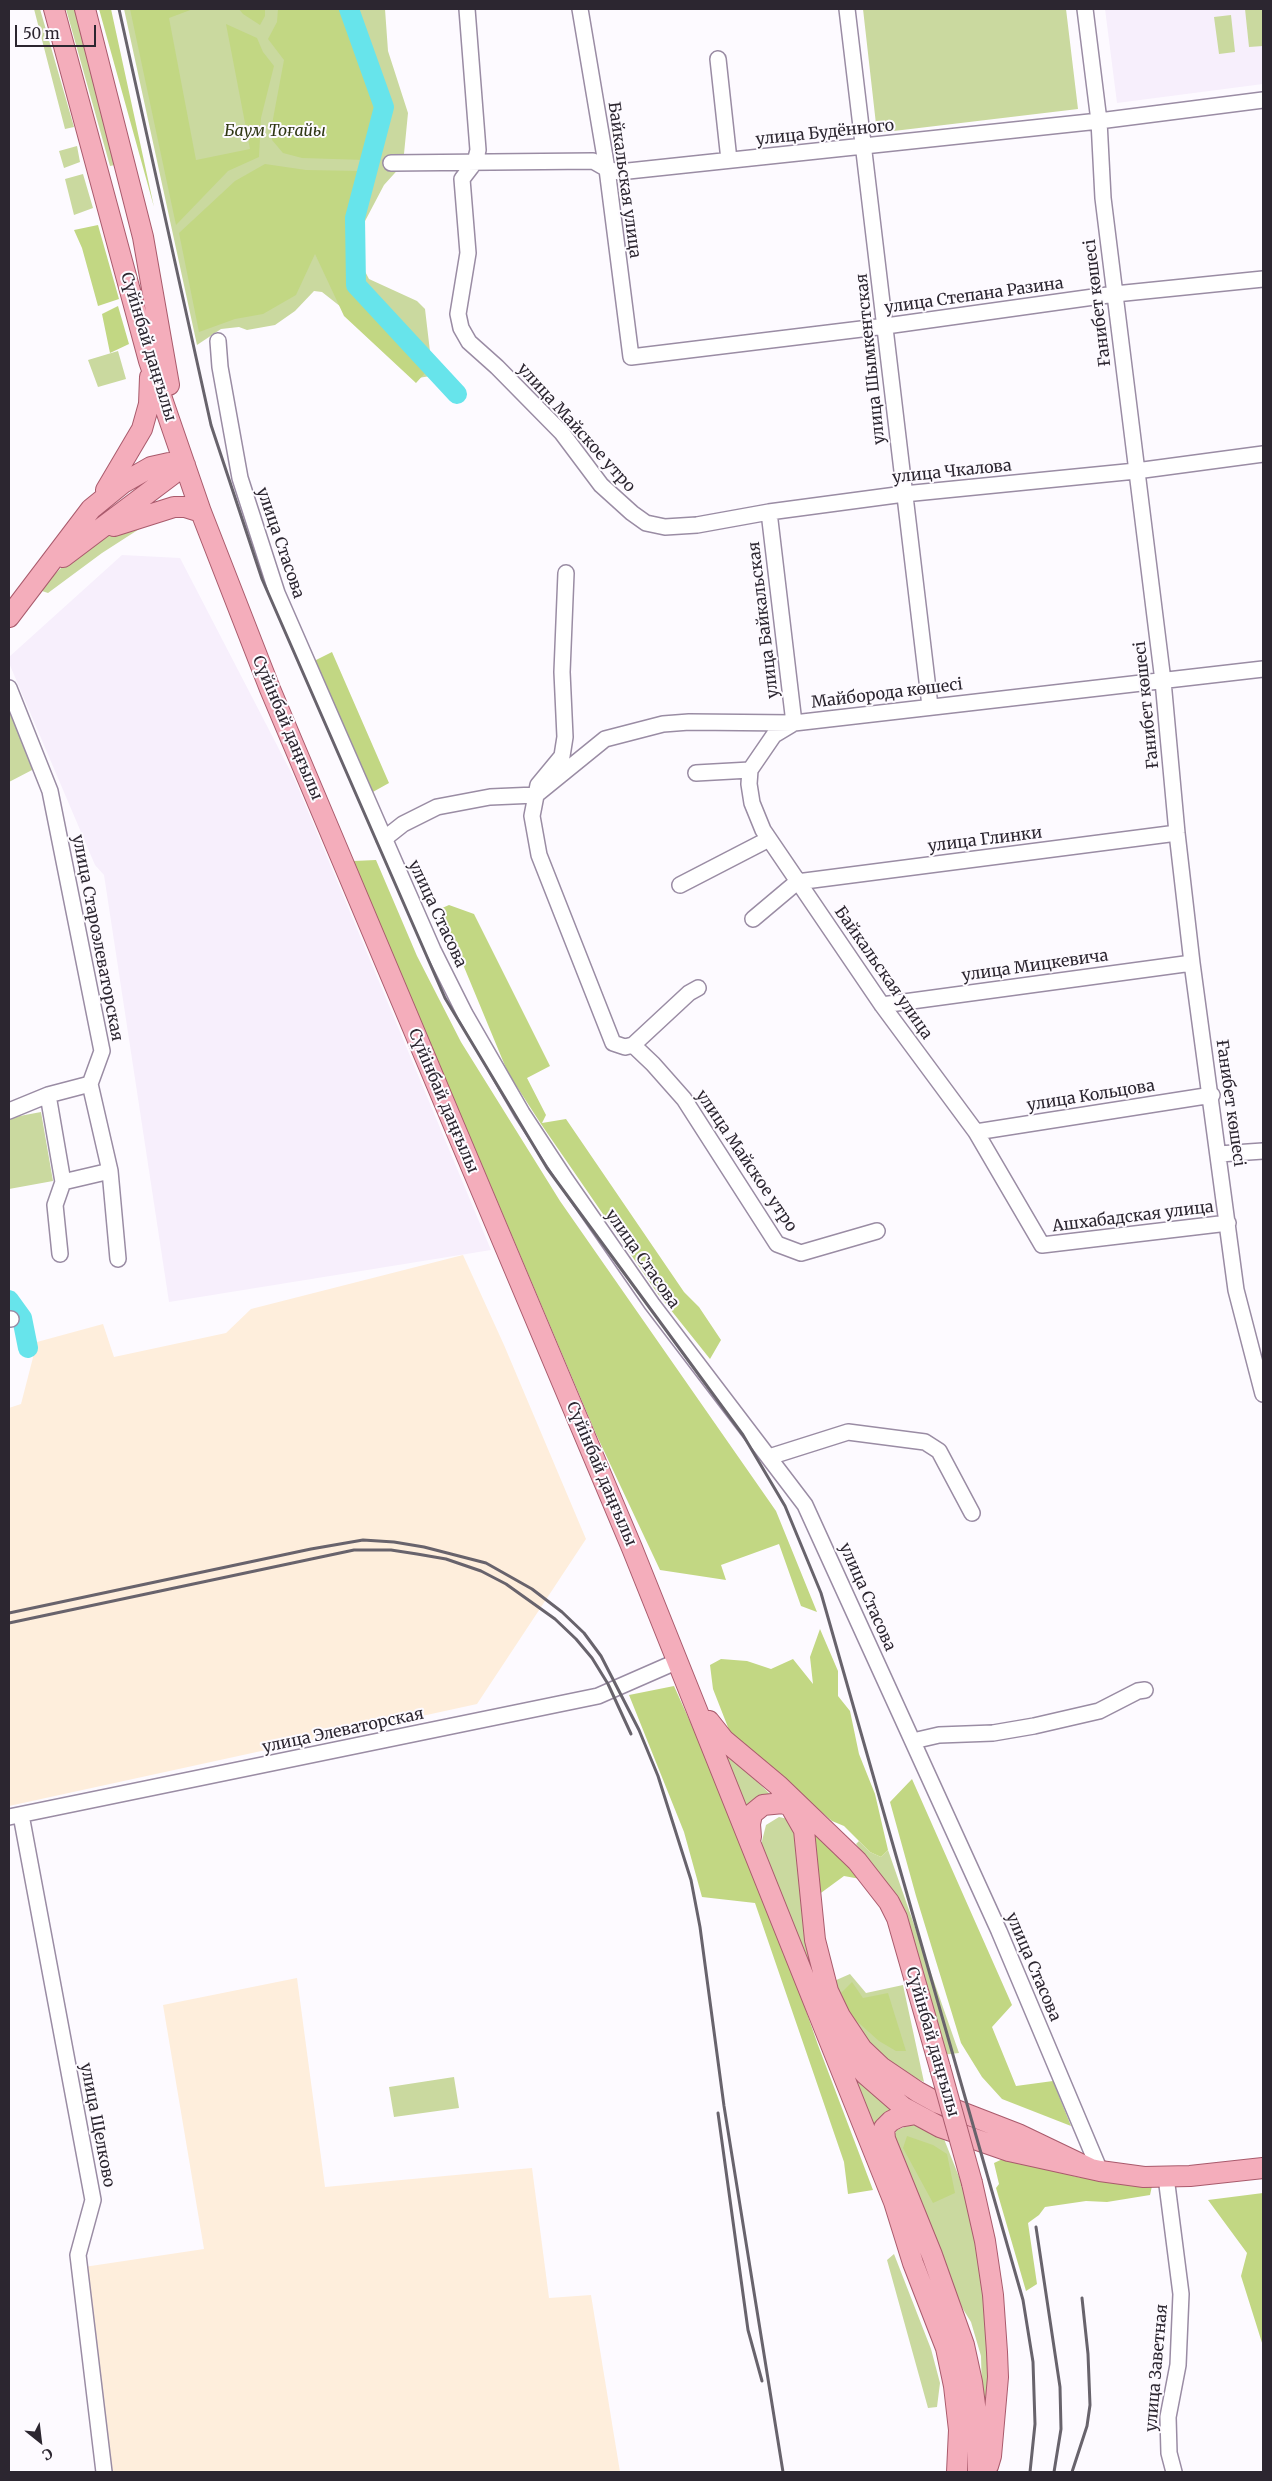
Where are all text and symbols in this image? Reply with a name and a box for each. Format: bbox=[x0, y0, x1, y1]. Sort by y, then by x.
scale bar bbox=[18, 15, 99, 47]
text: 50 m bbox=[23, 24, 60, 43]
street label: Байкальская улица bbox=[604, 101, 644, 259]
street label: улица Будённого bbox=[755, 116, 895, 150]
park label: Баум Тоғайы bbox=[224, 121, 326, 141]
street label: Ғанибет көшесі bbox=[1081, 238, 1115, 368]
street label: Сүйінбай даңғылы bbox=[116, 270, 180, 424]
street label: улица Шымкентская bbox=[852, 272, 890, 446]
street label: улица Степана Разина bbox=[883, 274, 1065, 318]
street label: улица Майское утро bbox=[513, 360, 639, 496]
street label: улица Чкалова bbox=[891, 456, 1013, 488]
street label: улица Стасова bbox=[252, 485, 308, 601]
street label: улица Байкальская bbox=[745, 541, 783, 699]
street label: Ғанибет көшесі bbox=[1131, 640, 1163, 770]
street label: Сүйінбай даңғылы bbox=[248, 653, 326, 803]
street label: Майборода көшесі bbox=[810, 675, 964, 713]
street label: улица Глинки bbox=[927, 823, 1043, 857]
street label: улица Староэлеваторская bbox=[68, 833, 126, 1043]
street label: улица Стасова bbox=[404, 857, 470, 971]
street label: Байкальская улица bbox=[830, 903, 936, 1043]
street label: улица Мицкевича bbox=[961, 946, 1109, 986]
street label: Сүйінбай даңғылы bbox=[404, 1026, 482, 1176]
street label: Ғанибет көшесі bbox=[1212, 1038, 1248, 1168]
street label: улица Кольцова bbox=[1026, 1076, 1156, 1116]
street label: улица Майское утро bbox=[691, 1087, 801, 1235]
street label: Ашхабадская улица bbox=[1051, 1198, 1215, 1236]
street label: улица Стасова bbox=[601, 1206, 683, 1312]
street label: Сүйінбай даңғылы bbox=[562, 1399, 640, 1549]
street label: улица Стасова bbox=[835, 1540, 899, 1654]
street label: улица Элеваторская bbox=[260, 1704, 426, 1758]
street label: улица Стасова bbox=[1001, 1910, 1065, 2024]
street label: Сүйінбай даңғылы bbox=[901, 1965, 963, 2119]
street label: улица Щелково bbox=[76, 2061, 118, 2189]
street label: улица Заветная bbox=[1142, 2303, 1172, 2433]
north arrow bbox=[15, 2416, 65, 2466]
text: С bbox=[39, 2444, 56, 2464]

